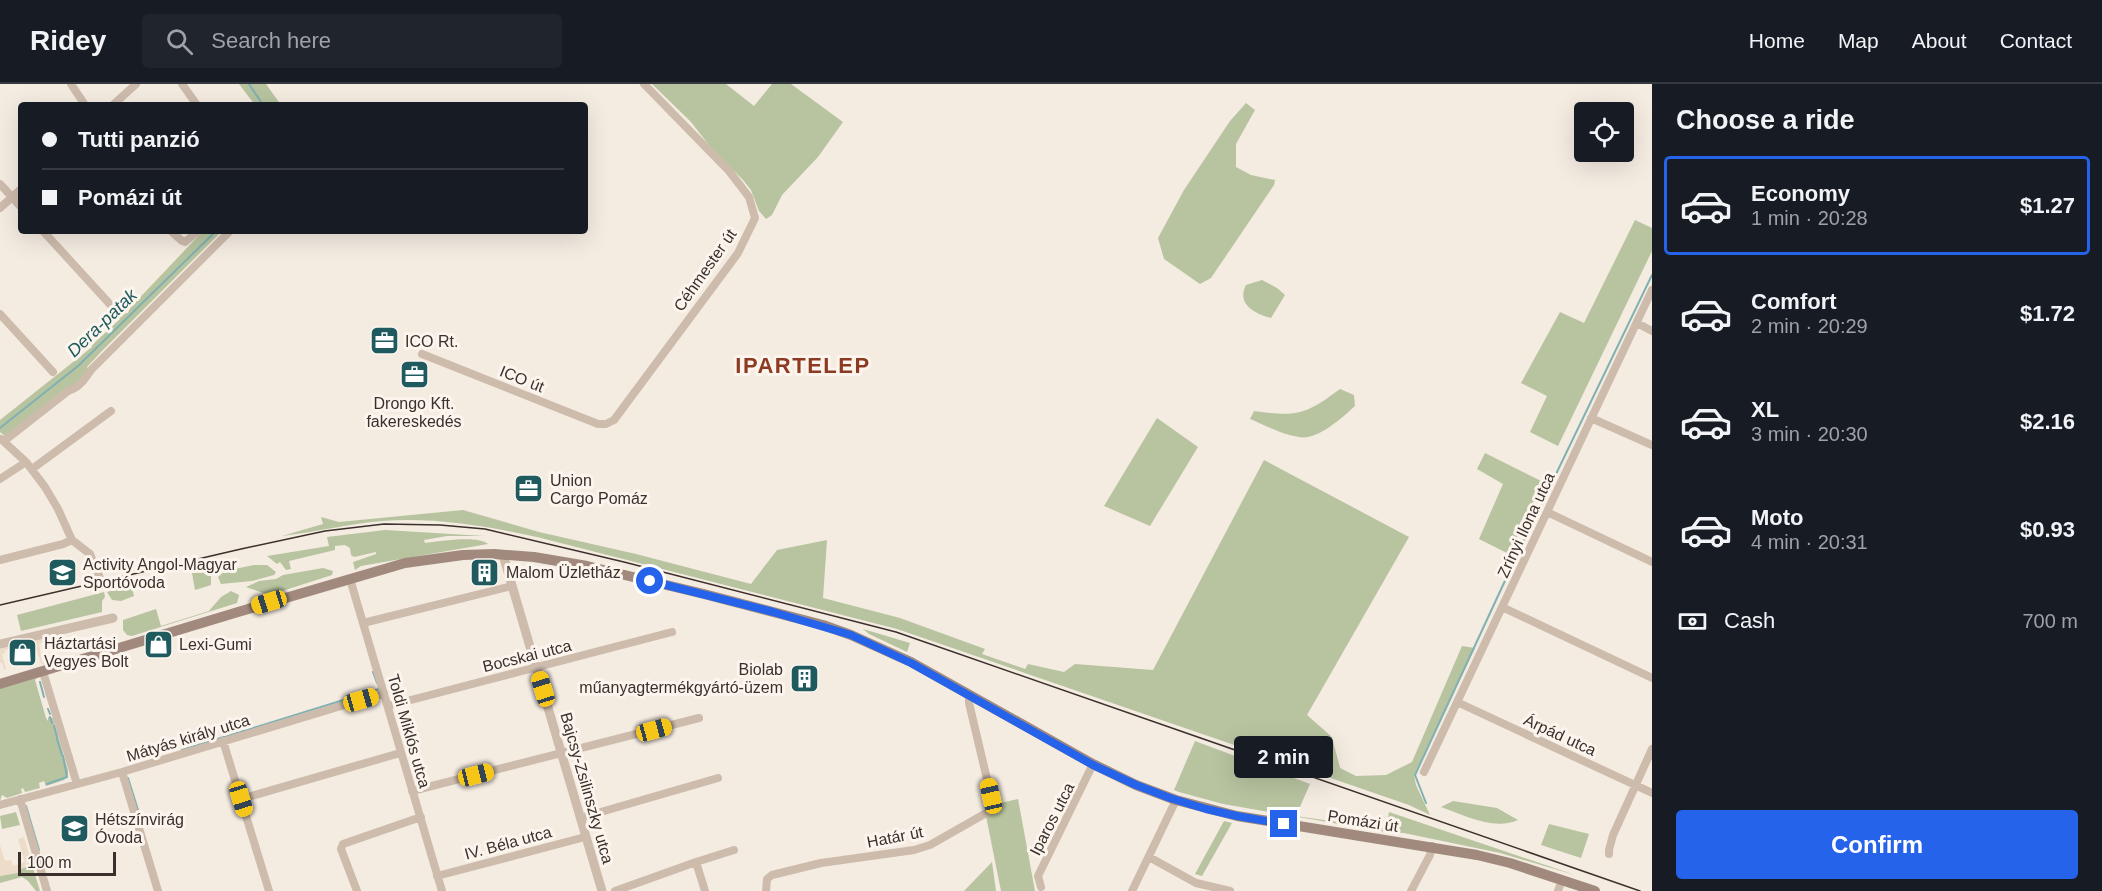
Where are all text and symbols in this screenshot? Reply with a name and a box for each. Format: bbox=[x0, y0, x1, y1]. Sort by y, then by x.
search box bbox=[142, 14, 562, 68]
text: Ridey bbox=[30, 25, 106, 56]
icon: search bbox=[163, 25, 196, 58]
text: Search here bbox=[211, 28, 331, 53]
text: Home bbox=[1749, 29, 1805, 52]
text: Map bbox=[1838, 29, 1879, 52]
text: About bbox=[1912, 29, 1967, 52]
text: Contact bbox=[2000, 29, 2072, 52]
map controls bbox=[1574, 102, 1634, 162]
button: locate bbox=[1574, 102, 1634, 162]
text: Choose a ride bbox=[1676, 105, 1855, 135]
text: Tutti panzió bbox=[78, 127, 200, 152]
icon: car bbox=[1679, 179, 1733, 233]
text: Economy bbox=[1751, 181, 1850, 206]
text: Pomázi út bbox=[78, 185, 182, 210]
text: $1.27 bbox=[2020, 193, 2075, 218]
text: 1 min · 20:28 bbox=[1751, 207, 1868, 229]
street label: Céhmester út bbox=[670, 225, 740, 314]
water label: Dera-patak bbox=[63, 284, 142, 361]
icon: car bbox=[1679, 287, 1733, 341]
text: Comfort bbox=[1751, 289, 1837, 314]
text: $1.72 bbox=[2020, 301, 2075, 326]
text: 2 min · 20:29 bbox=[1751, 315, 1868, 337]
office icon: ICO Rt. bbox=[368, 325, 400, 357]
place label: ICO Rt. bbox=[405, 333, 458, 350]
district label: IPARTELEP bbox=[735, 353, 871, 378]
office icon: Drongo Kft. fakereskedés bbox=[398, 359, 430, 391]
street label: ICO út bbox=[497, 362, 547, 396]
place label: Drongo Kft. fakereskedés bbox=[366, 395, 462, 430]
icon: car bbox=[1679, 395, 1733, 449]
text: XL bbox=[1751, 397, 1779, 422]
text: $2.16 bbox=[2020, 409, 2075, 434]
text: 3 min · 20:30 bbox=[1751, 423, 1868, 445]
street label: Zrínyi Ilona utca bbox=[1494, 470, 1558, 580]
place label: Union Cargo Pomáz bbox=[550, 472, 648, 507]
office icon: Union Cargo Pomáz bbox=[513, 473, 545, 505]
icon: car bbox=[1679, 503, 1733, 557]
text: Moto bbox=[1751, 505, 1804, 530]
text: $0.93 bbox=[2020, 517, 2075, 542]
text: 4 min · 20:31 bbox=[1751, 531, 1868, 553]
place label: Activity Angol-Magyar Sportóvoda bbox=[83, 556, 238, 591]
building icon: Malom Üzletház bbox=[469, 556, 501, 588]
school or university icon: Activity Angol-Magyar Sportóvoda bbox=[46, 557, 78, 589]
place label: Malom Üzletház bbox=[506, 564, 621, 581]
route start bbox=[636, 567, 663, 594]
car bbox=[249, 588, 289, 616]
icon: cash bbox=[1676, 605, 1709, 638]
text: Cash bbox=[1724, 608, 1775, 633]
text: 700 m bbox=[2022, 610, 2078, 632]
shop icon: Lexi-Gumi bbox=[142, 628, 174, 660]
place label: Háztartási Vegyes Bolt bbox=[44, 635, 129, 670]
shop icon: Háztartási Vegyes Bolt bbox=[7, 636, 39, 668]
place label: Lexi-Gumi bbox=[179, 636, 252, 653]
street label: Bocskai utca bbox=[481, 637, 573, 675]
place label: Biolab műanyagtermékgyártó-üzem bbox=[579, 661, 783, 696]
building icon: Biolab műanyagtermékgyártó-üzem bbox=[788, 662, 820, 694]
car bbox=[529, 669, 557, 709]
street label: Toldi Miklós utca bbox=[385, 672, 433, 790]
car bbox=[341, 686, 381, 714]
street label: Bajcsy-Zsilinszky utca bbox=[557, 710, 617, 866]
street label: Árpád utca bbox=[1521, 710, 1599, 759]
street label: Mátyás király utca bbox=[124, 711, 252, 765]
car bbox=[634, 717, 674, 743]
callout: 2 min bbox=[1234, 737, 1334, 779]
text: 2 min bbox=[1257, 746, 1310, 768]
car bbox=[456, 762, 496, 788]
car bbox=[978, 776, 1004, 816]
car bbox=[227, 779, 255, 819]
street label: Iparos utca bbox=[1026, 780, 1078, 858]
street label: Pomázi út bbox=[1327, 807, 1400, 835]
route end bbox=[1270, 810, 1297, 837]
button: Confirm bbox=[1676, 810, 2078, 879]
place label: Hétszínvirág Óvoda bbox=[95, 811, 184, 846]
school or university icon: Hétszínvirág Óvoda bbox=[58, 812, 90, 844]
street label: IV. Béla utca bbox=[463, 823, 553, 863]
street label: Határ út bbox=[865, 823, 925, 851]
scale bar bbox=[18, 849, 116, 876]
text: 100 m bbox=[27, 854, 71, 871]

